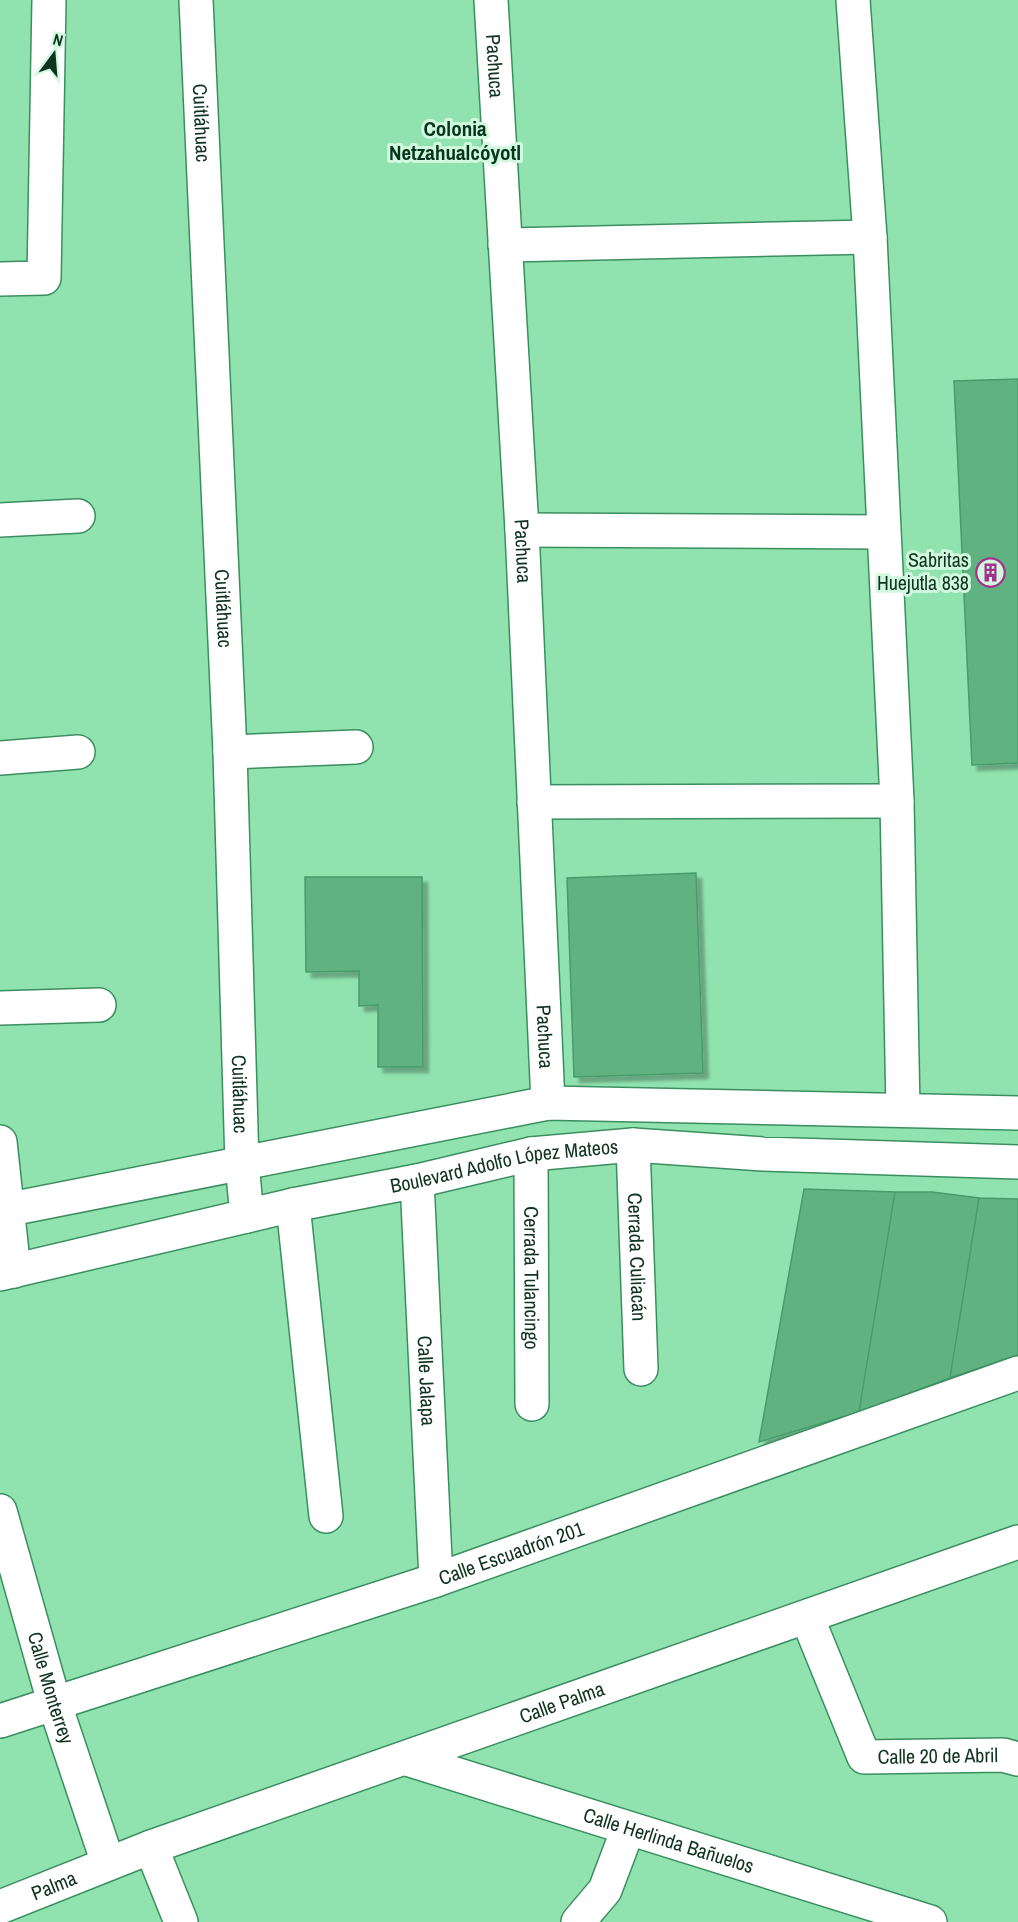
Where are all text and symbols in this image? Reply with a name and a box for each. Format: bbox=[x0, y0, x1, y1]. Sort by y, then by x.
north arrow bbox=[24, 24, 84, 84]
text: N bbox=[51, 28, 66, 51]
street label: Pachuca bbox=[480, 33, 511, 99]
street label: Cuitláhuac bbox=[187, 83, 217, 163]
district label: Colonia Netzahualcóyotl bbox=[389, 114, 521, 167]
street label: Pachuca bbox=[508, 518, 538, 584]
place label: Sabritas Huejutla 838 bbox=[877, 546, 969, 596]
building icon: Sabritas Huejutla 838 bbox=[974, 556, 1006, 588]
street label: Cuitláhuac bbox=[209, 569, 239, 648]
street label: Pachuca bbox=[531, 1004, 560, 1069]
street label: Cuitláhuac bbox=[226, 1054, 255, 1134]
street label: Boulevard Adolfo López Mateos bbox=[388, 1132, 619, 1199]
street label: Cerrada Culiacán bbox=[622, 1192, 653, 1322]
street label: Cerrada Tulancingo bbox=[518, 1206, 546, 1350]
street label: Calle Jalapa bbox=[411, 1335, 443, 1426]
street label: Calle Escuadrón 201 bbox=[435, 1515, 587, 1591]
street label: Calle Monterrey bbox=[22, 1629, 81, 1748]
street label: Calle Palma bbox=[515, 1675, 608, 1729]
street label: Calle 20 de Abril bbox=[877, 1741, 998, 1770]
street label: Calle Herlinda Bañuelos bbox=[580, 1801, 757, 1879]
street label: Palma bbox=[27, 1864, 80, 1906]

